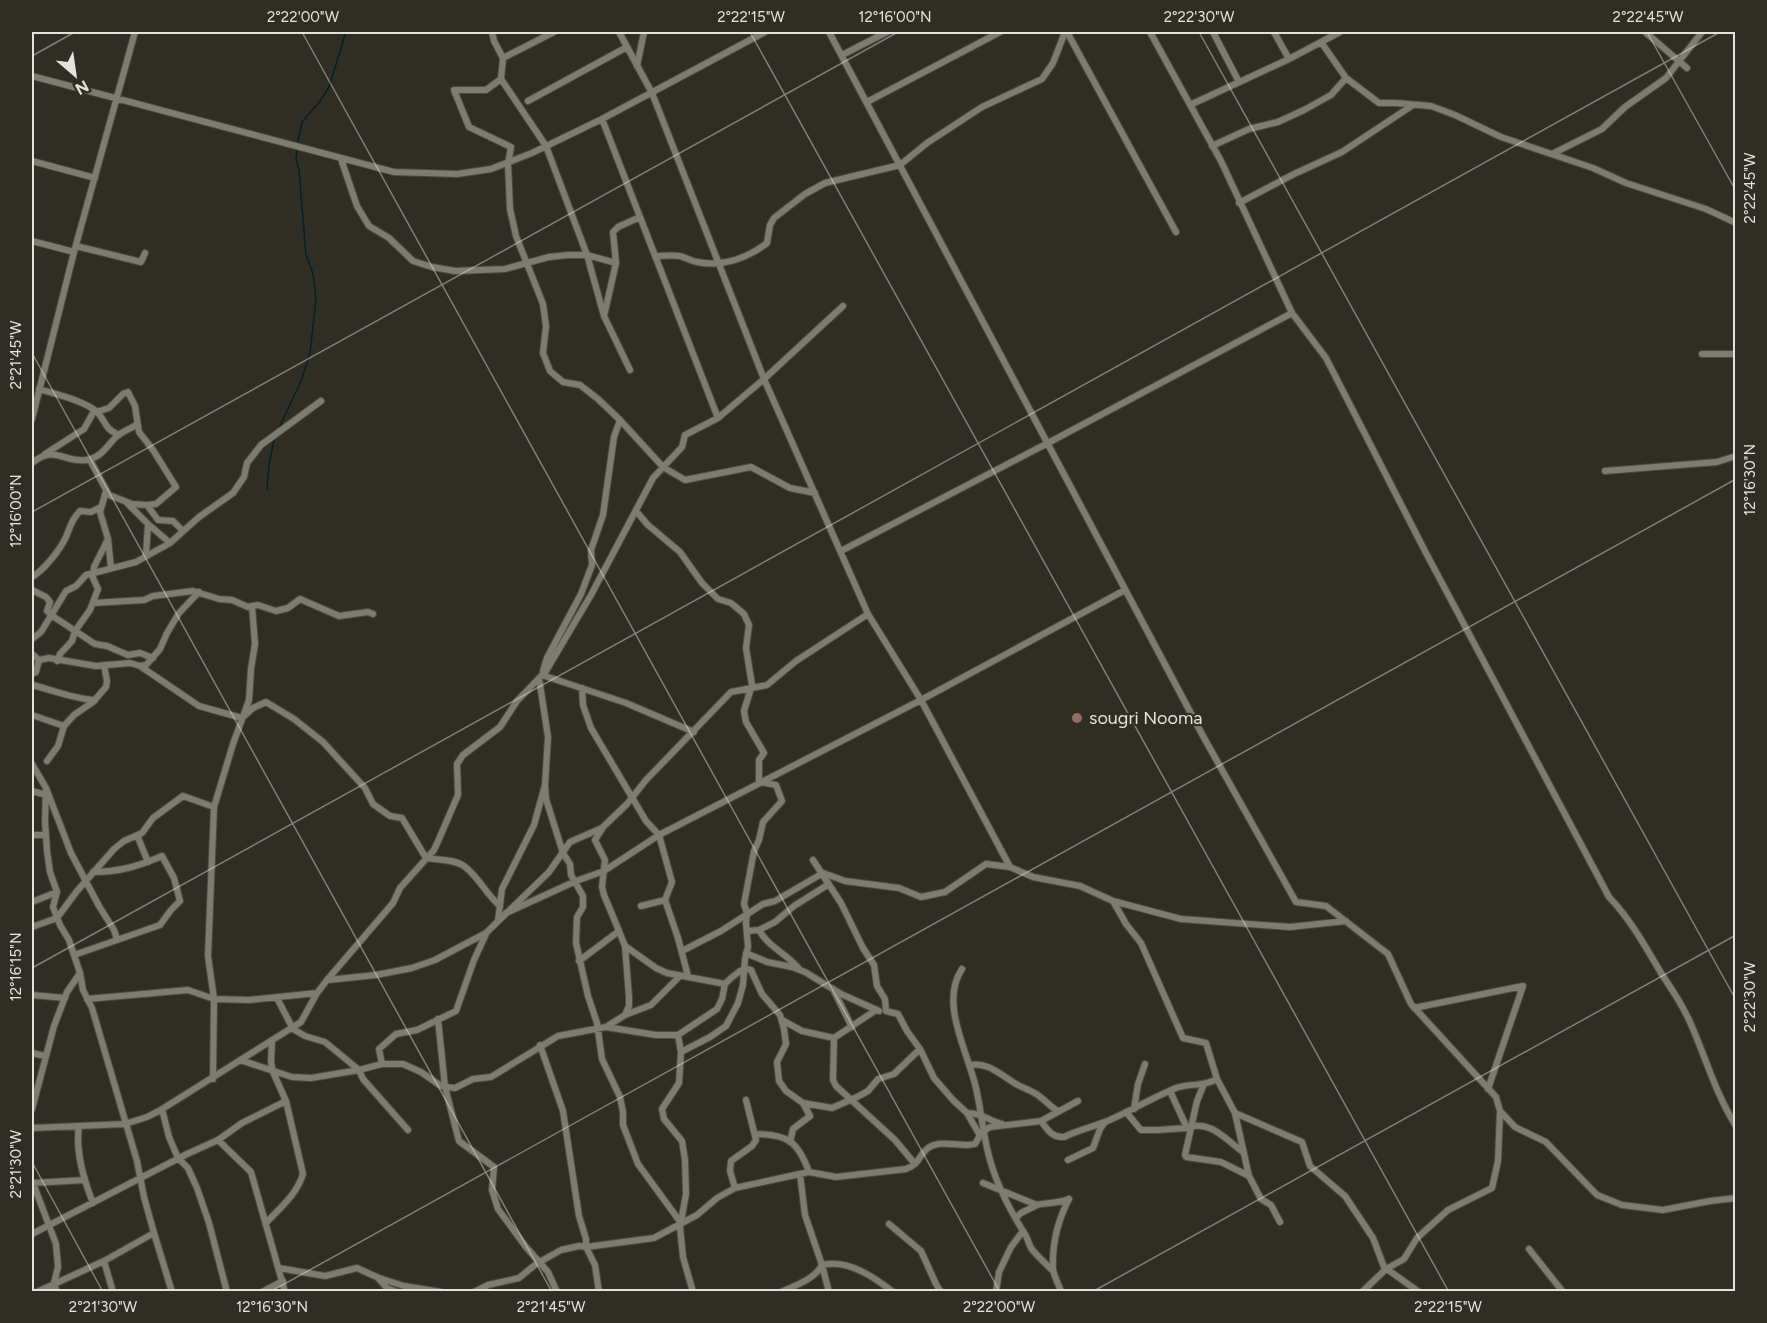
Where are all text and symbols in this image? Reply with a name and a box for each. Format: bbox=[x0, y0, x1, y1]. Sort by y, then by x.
text: 2°22'00"W bbox=[267, 8, 340, 26]
text: 2°22'15"W bbox=[717, 8, 785, 26]
text: 12°16'00"N bbox=[858, 8, 932, 26]
text: 2°22'30"W bbox=[1164, 8, 1235, 26]
text: 2°22'45"W bbox=[1613, 8, 1684, 26]
north arrow bbox=[45, 45, 105, 105]
text: N bbox=[72, 76, 92, 99]
text: 2°22'45"W bbox=[1741, 152, 1759, 223]
text: 2°21'45"W bbox=[7, 320, 25, 389]
text: 12°16'30"N bbox=[1741, 444, 1759, 516]
text: 12°16'00"N bbox=[7, 474, 25, 548]
place label: sougri Nooma bbox=[1089, 707, 1202, 729]
marker: sougri Nooma bbox=[1070, 711, 1084, 725]
text: 12°16'15"N bbox=[7, 932, 25, 1002]
text: 2°22'30"W bbox=[1741, 961, 1759, 1032]
text: 2°21'30"W bbox=[7, 1129, 25, 1198]
text: 2°21'30"W bbox=[69, 1298, 138, 1316]
text: 12°16'30"N bbox=[236, 1298, 308, 1316]
text: 2°21'45"W bbox=[517, 1298, 586, 1316]
text: 2°22'00"W bbox=[963, 1298, 1036, 1316]
text: 2°22'15"W bbox=[1414, 1298, 1482, 1316]

